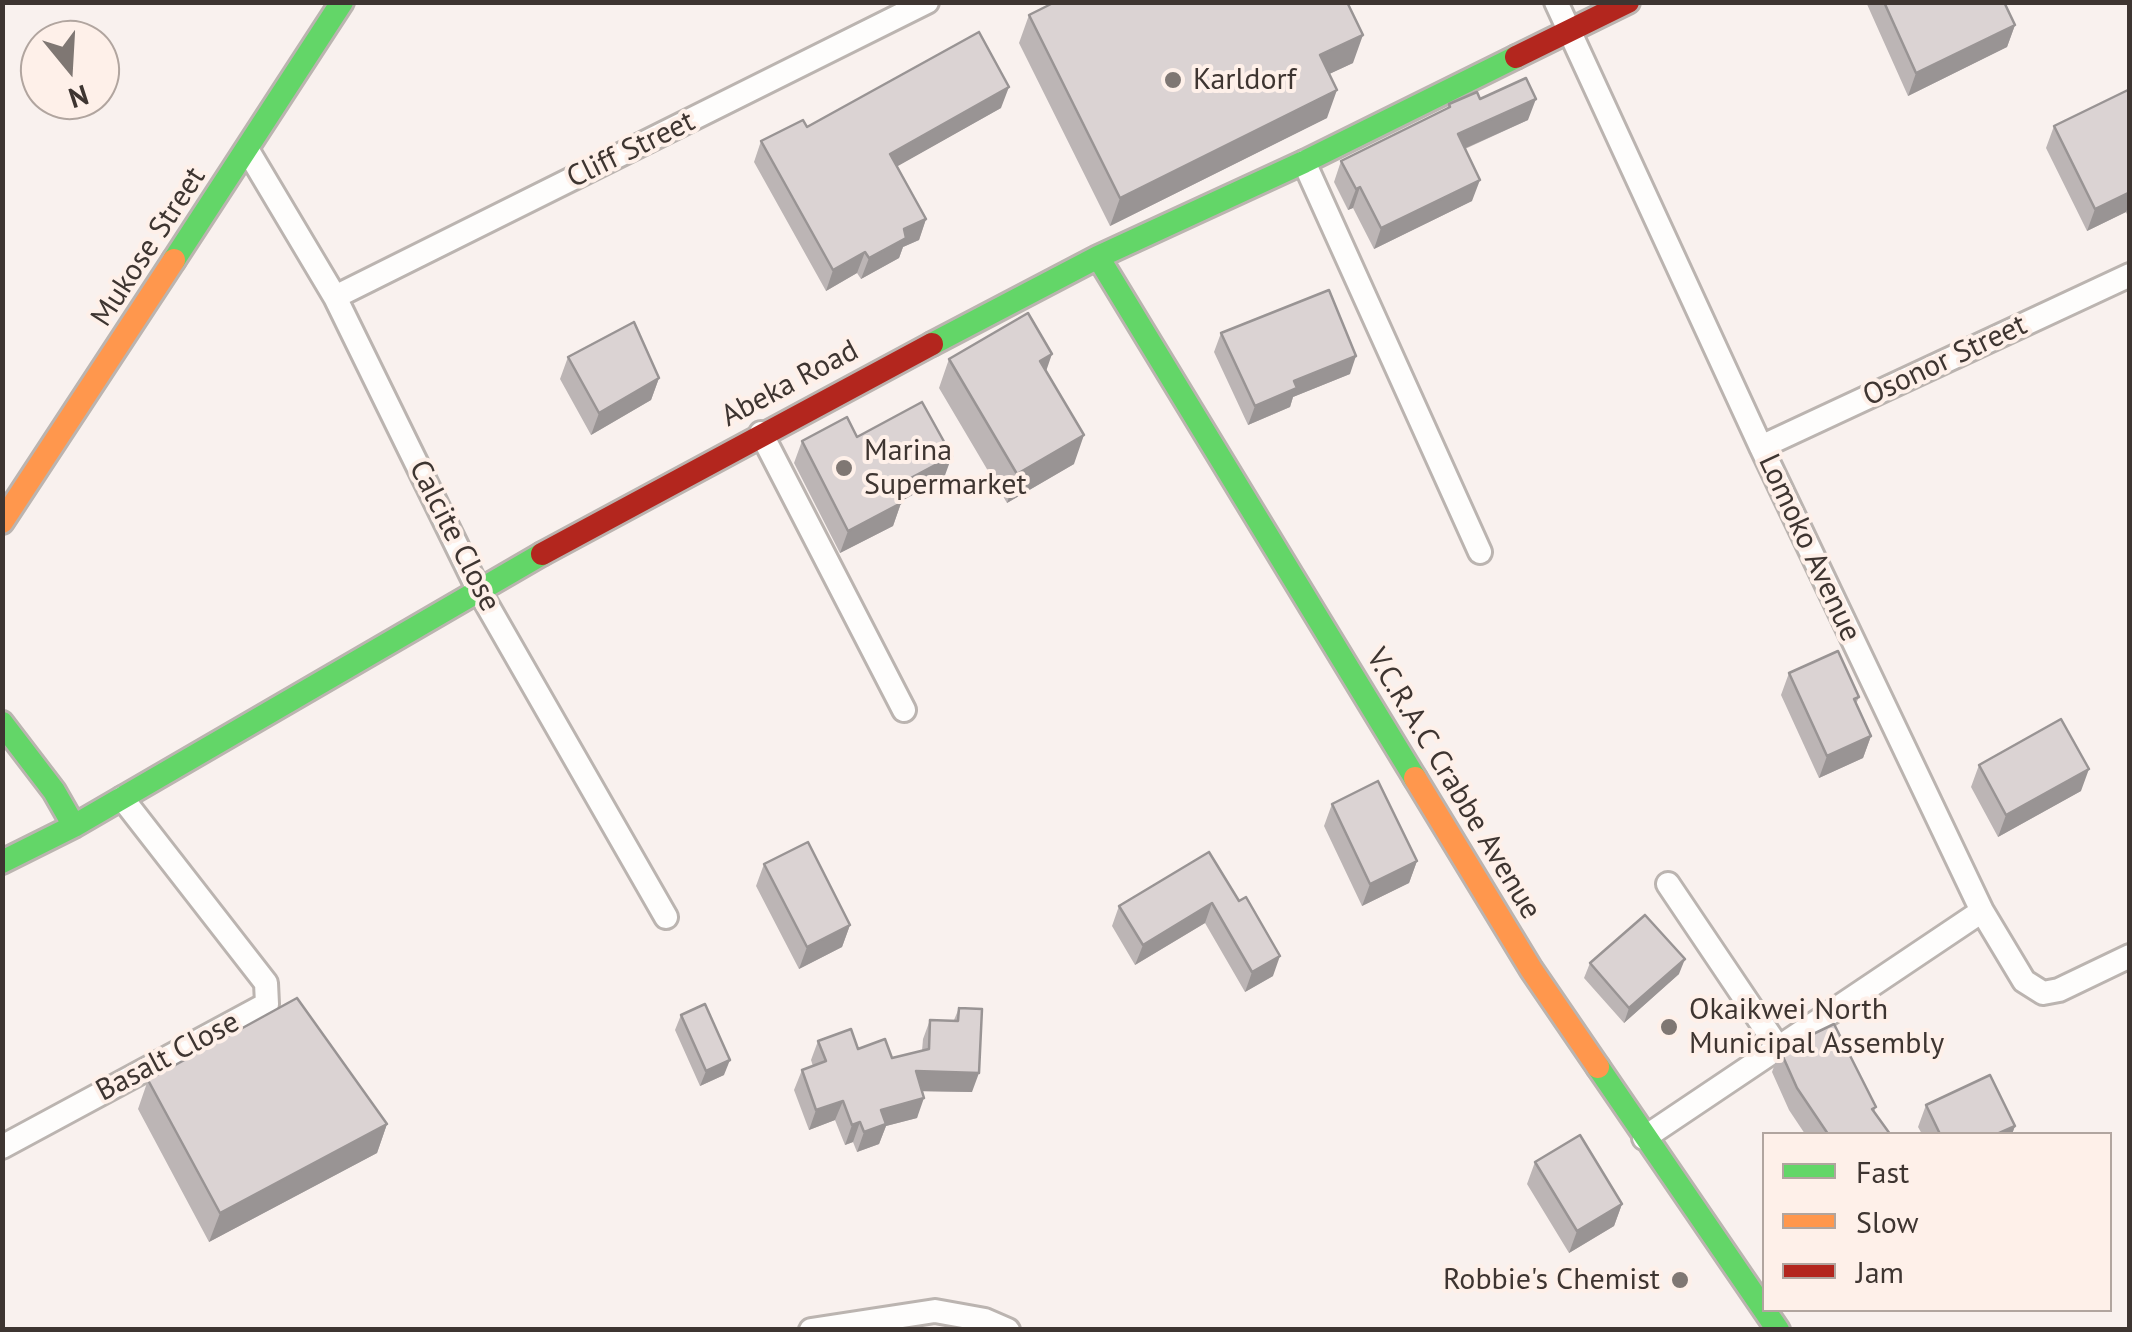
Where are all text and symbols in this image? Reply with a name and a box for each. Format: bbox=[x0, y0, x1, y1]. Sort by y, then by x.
north arrow bbox=[20, 20, 120, 120]
place label: Karldorf bbox=[1193, 62, 1296, 98]
marker: Karldorf bbox=[1162, 69, 1184, 91]
text: N bbox=[64, 77, 93, 118]
street label: Cliff Street bbox=[561, 104, 701, 196]
street label: Mukose Street bbox=[84, 161, 214, 333]
street label: Osonor Street bbox=[1857, 307, 2033, 415]
street label: Abeka Road bbox=[715, 333, 865, 435]
place label: Marina Supermarket bbox=[864, 433, 1027, 504]
street label: Lomoko Avenue bbox=[1750, 449, 1868, 647]
street label: Calcite Close bbox=[401, 454, 507, 618]
marker: Marina Supermarket bbox=[833, 457, 855, 479]
street label: V.C.R.A.C Crabbe Avenue bbox=[1358, 642, 1548, 926]
place label: Okaikwei North Municipal Assembly bbox=[1689, 992, 1944, 1062]
street label: Basalt Close bbox=[90, 1004, 246, 1110]
marker: Okaikwei North Municipal Assembly bbox=[1658, 1016, 1680, 1038]
legend bbox=[1762, 1132, 2112, 1312]
text: Fast bbox=[1856, 1152, 1909, 1191]
text: Slow bbox=[1856, 1202, 1919, 1241]
text: Jam bbox=[1856, 1252, 1904, 1291]
place label: Robbie's Chemist bbox=[1443, 1262, 1660, 1298]
marker: Robbie's Chemist bbox=[1669, 1269, 1691, 1291]

